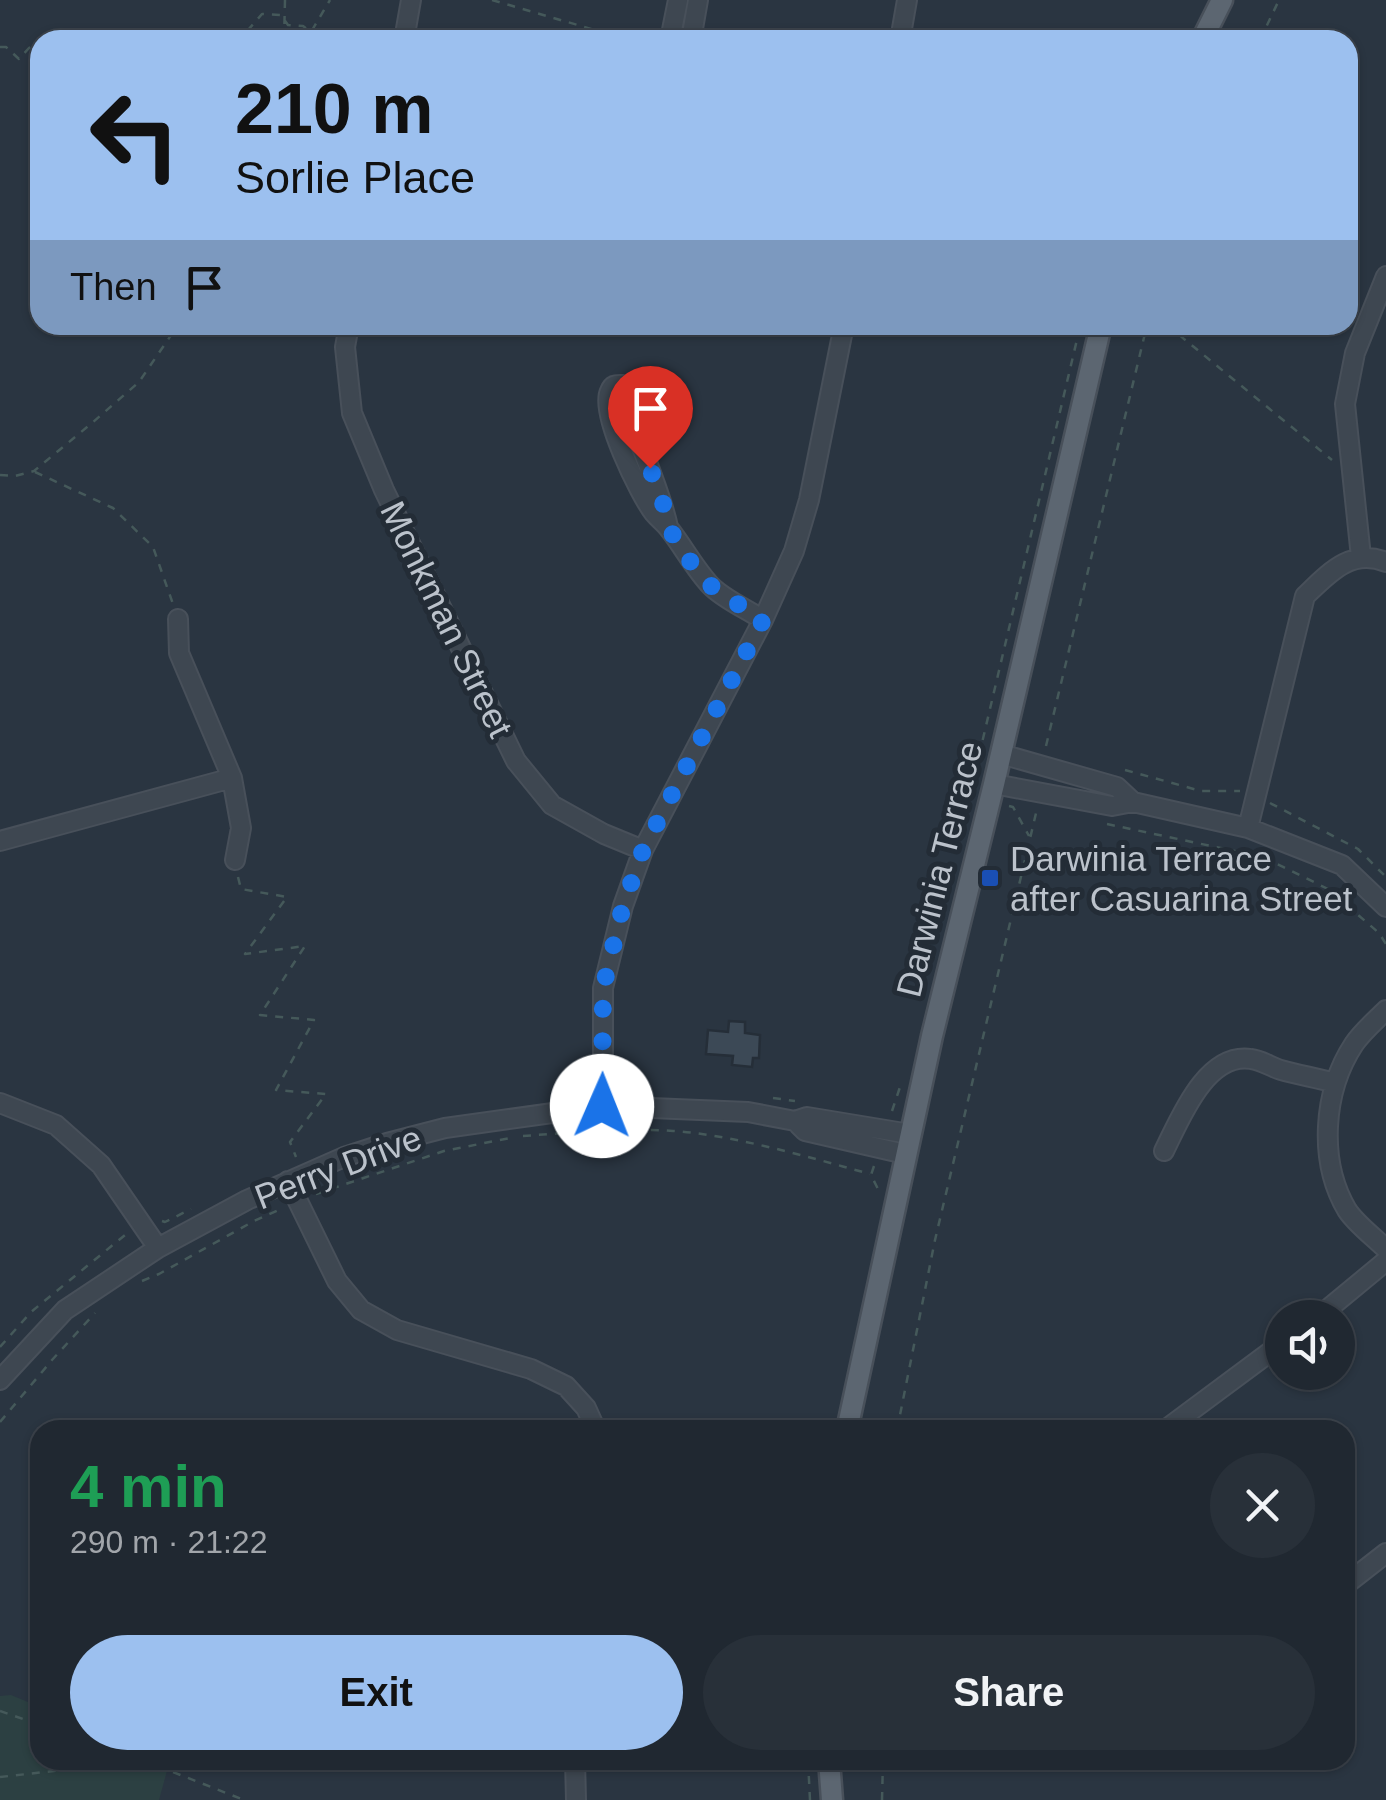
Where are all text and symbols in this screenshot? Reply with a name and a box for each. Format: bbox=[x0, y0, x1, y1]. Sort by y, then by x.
icon: left bbox=[70, 70, 200, 200]
text: 210 m bbox=[235, 70, 433, 148]
text: Sorlie Place bbox=[235, 152, 475, 203]
icon: arrive bbox=[177, 260, 232, 315]
text: Then bbox=[70, 266, 157, 308]
pin bbox=[608, 366, 693, 469]
icon: arrive bbox=[623, 381, 678, 436]
street label: Monkman Street bbox=[373, 495, 521, 743]
street label: Darwinia Terrace bbox=[888, 737, 990, 1001]
place label: Darwinia Terrace after Casuarina Street bbox=[1010, 839, 1353, 918]
marker: Darwinia Terrace after Casuarina Street bbox=[979, 867, 1001, 889]
position arrow bbox=[550, 1054, 654, 1158]
street label: Perry Drive bbox=[249, 1117, 427, 1217]
map controls bbox=[1265, 1300, 1355, 1390]
button: sound bbox=[1265, 1300, 1355, 1390]
text: 4 min bbox=[70, 1453, 227, 1520]
button: close bbox=[1210, 1453, 1315, 1558]
text: 290 m · 21:22 bbox=[70, 1524, 267, 1560]
button: Exit bbox=[70, 1635, 683, 1750]
button: Share bbox=[703, 1635, 1315, 1750]

